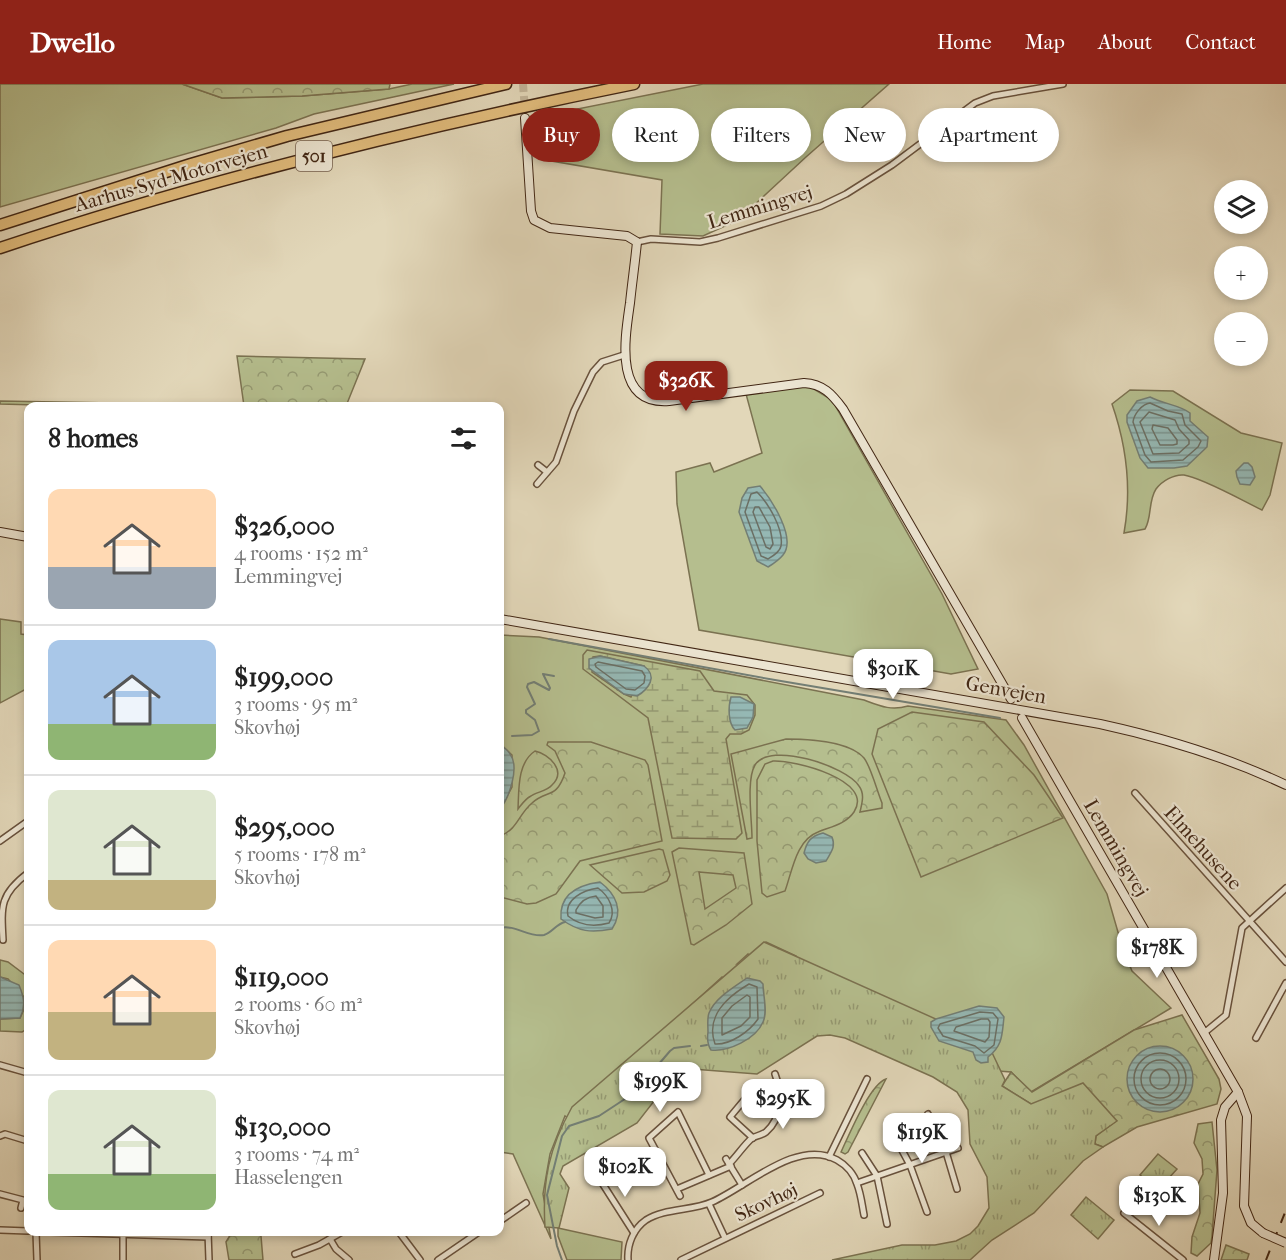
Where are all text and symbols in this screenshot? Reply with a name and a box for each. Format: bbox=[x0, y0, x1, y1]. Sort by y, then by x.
text: Dwello bbox=[30, 26, 115, 59]
text: Home bbox=[937, 30, 992, 54]
text: Map bbox=[1025, 30, 1065, 54]
text: About bbox=[1098, 30, 1152, 54]
text: Contact bbox=[1185, 30, 1256, 54]
chip: Buy bbox=[522, 108, 600, 162]
chip: Rent bbox=[612, 108, 699, 162]
chip: Filters bbox=[711, 108, 811, 162]
chip: New bbox=[823, 108, 906, 162]
chip: Apartment bbox=[918, 108, 1059, 162]
street label: Aarhus Syd Motorvejen bbox=[71, 139, 270, 217]
road number: 501 bbox=[296, 141, 332, 171]
street label: Lemmingvej bbox=[705, 180, 815, 234]
map controls bbox=[1214, 180, 1268, 366]
button: layers bbox=[1214, 180, 1268, 234]
button: + bbox=[1214, 246, 1268, 300]
button: − bbox=[1214, 312, 1268, 366]
pin: $326K bbox=[644, 361, 728, 412]
text: $326K bbox=[659, 369, 713, 392]
icon: filters bbox=[447, 422, 480, 455]
text: 8 homes bbox=[48, 423, 138, 454]
text: $326,000 bbox=[234, 511, 335, 542]
icon: home bbox=[96, 513, 168, 585]
text: 4 rooms · 152 m² bbox=[234, 542, 368, 565]
text: Lemmingvej bbox=[234, 565, 342, 588]
pin: $301K bbox=[851, 649, 935, 700]
text: $301K bbox=[867, 657, 919, 680]
text: $199,000 bbox=[234, 662, 333, 693]
icon: home bbox=[96, 664, 168, 736]
street label: Genvejen bbox=[964, 672, 1048, 708]
text: 3 rooms · 95 m² bbox=[234, 693, 357, 716]
text: Skovhøj bbox=[234, 716, 300, 739]
street label: Lemmingvej bbox=[1079, 795, 1153, 901]
street label: Elmehusene bbox=[1159, 801, 1247, 895]
text: $295,000 bbox=[234, 812, 335, 843]
icon: home bbox=[96, 814, 168, 886]
text: 5 rooms · 178 m² bbox=[234, 843, 366, 866]
text: Skovhøj bbox=[234, 866, 300, 889]
pin: $178K bbox=[1115, 928, 1199, 979]
text: $178K bbox=[1131, 936, 1183, 959]
text: $119,000 bbox=[234, 962, 329, 993]
icon: home bbox=[96, 964, 168, 1036]
text: 2 rooms · 60 m² bbox=[234, 993, 362, 1016]
text: Skovhøj bbox=[234, 1016, 300, 1039]
pin: $199K bbox=[618, 1062, 702, 1113]
text: $199K bbox=[633, 1070, 687, 1093]
pin: $295K bbox=[741, 1079, 825, 1130]
text: $295K bbox=[756, 1087, 810, 1110]
text: $130,000 bbox=[234, 1112, 331, 1143]
pin: $119K bbox=[880, 1113, 964, 1164]
icon: home bbox=[96, 1114, 168, 1186]
text: $119K bbox=[897, 1121, 947, 1144]
text: 3 rooms · 74 m² bbox=[234, 1143, 359, 1166]
pin: $102K bbox=[583, 1147, 667, 1198]
text: $102K bbox=[598, 1155, 652, 1178]
text: Hasselengen bbox=[234, 1166, 343, 1189]
pin: $130K bbox=[1117, 1176, 1201, 1227]
street label: Skovhøj bbox=[731, 1178, 801, 1226]
text: $130K bbox=[1133, 1184, 1185, 1207]

